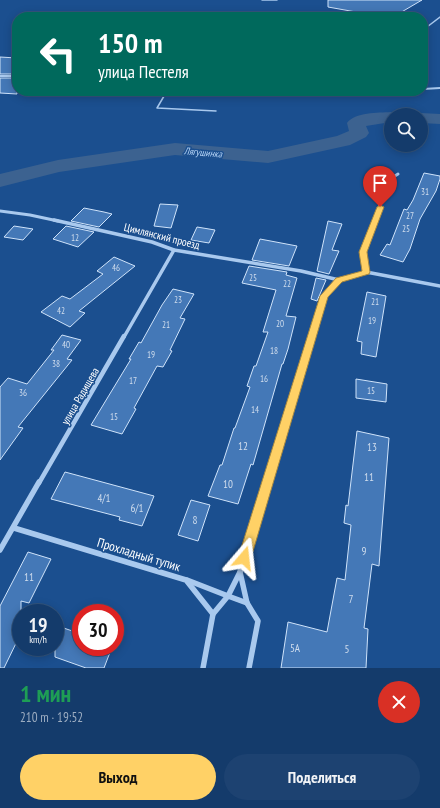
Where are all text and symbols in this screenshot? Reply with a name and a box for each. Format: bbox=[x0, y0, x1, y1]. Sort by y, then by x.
text: 150 m bbox=[98, 24, 162, 61]
icon: left bbox=[32, 28, 84, 80]
text: улица Пестеля bbox=[98, 60, 189, 83]
map controls bbox=[384, 108, 428, 152]
button: search bbox=[384, 108, 428, 152]
water label: Лягушинка bbox=[182, 144, 224, 161]
pin bbox=[363, 166, 397, 207]
icon: arrive bbox=[369, 172, 391, 194]
house number: 31 bbox=[421, 186, 429, 197]
house number: 27 bbox=[406, 210, 414, 221]
street label: Цимлянский проезд bbox=[123, 220, 202, 252]
house number: 25 bbox=[402, 223, 410, 234]
house number: 12 bbox=[71, 232, 79, 243]
house number: 46 bbox=[112, 262, 120, 273]
house number: 25 bbox=[249, 272, 257, 283]
house number: 22 bbox=[283, 278, 291, 289]
house number: 23 bbox=[174, 294, 182, 305]
house number: 21 bbox=[371, 296, 379, 307]
house number: 42 bbox=[57, 305, 65, 316]
house number: 19 bbox=[368, 315, 376, 326]
house number: 20 bbox=[276, 318, 284, 329]
house number: 21 bbox=[162, 319, 170, 330]
house number: 40 bbox=[62, 339, 70, 350]
house number: 18 bbox=[270, 345, 278, 356]
house number: 19 bbox=[147, 349, 155, 360]
house number: 38 bbox=[52, 358, 60, 369]
street label: улица Радищева bbox=[58, 365, 102, 427]
house number: 16 bbox=[260, 373, 268, 384]
house number: 17 bbox=[129, 375, 137, 386]
house number: 15 bbox=[367, 385, 375, 396]
house number: 36 bbox=[19, 387, 27, 398]
house number: 14 bbox=[251, 404, 259, 415]
house number: 15 bbox=[110, 411, 118, 422]
house number: 12 bbox=[238, 439, 248, 453]
house number: 13 bbox=[367, 440, 377, 454]
house number: 11 bbox=[364, 470, 374, 484]
house number: 10 bbox=[223, 477, 233, 491]
house number: 4/1 bbox=[97, 491, 111, 505]
house number: 6/1 bbox=[130, 501, 144, 515]
house number: 8 bbox=[193, 513, 198, 527]
street label: Прохладный тупик bbox=[95, 534, 183, 575]
position arrow bbox=[223, 537, 265, 579]
house number: 9 bbox=[362, 544, 367, 558]
house number: 11 bbox=[24, 570, 34, 584]
house number: 7 bbox=[349, 592, 354, 606]
speed limit sign: 30 bbox=[72, 604, 124, 656]
text: 19 bbox=[28, 612, 48, 638]
text: km/h bbox=[29, 633, 47, 646]
house number: 5А bbox=[290, 641, 301, 655]
house number: 5 bbox=[345, 642, 350, 656]
text: 1 мин bbox=[20, 678, 71, 709]
button: close bbox=[378, 681, 420, 723]
text: 210 m · 19:52 bbox=[20, 709, 83, 726]
button: Выход bbox=[20, 754, 216, 800]
button: Поделиться bbox=[224, 754, 420, 800]

